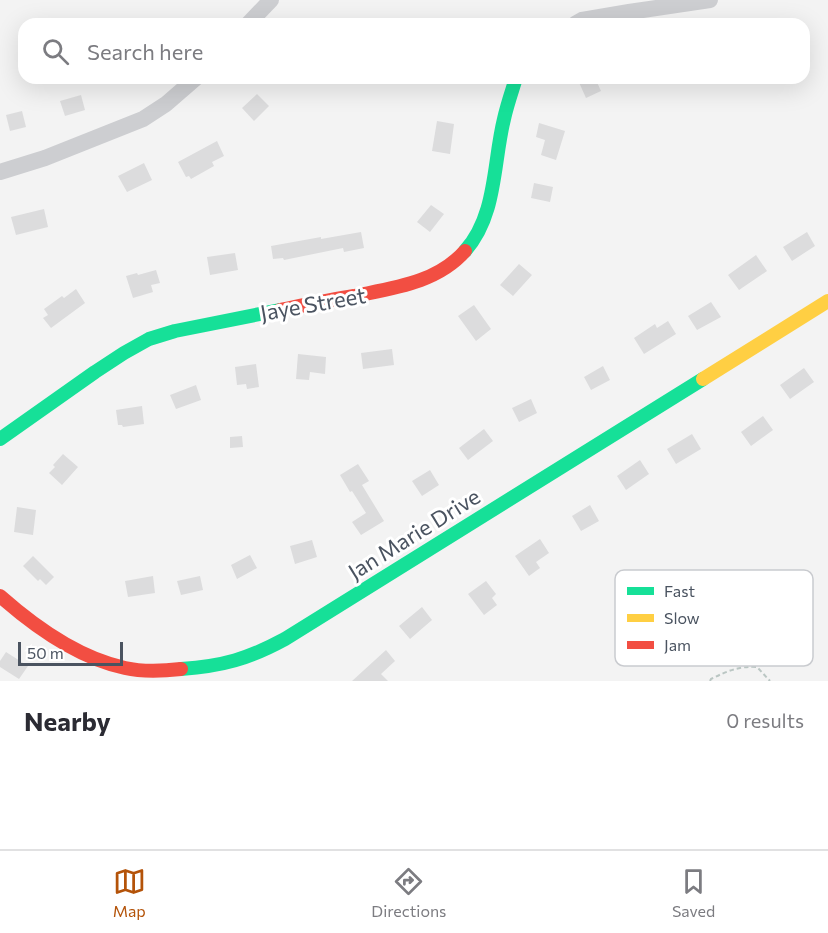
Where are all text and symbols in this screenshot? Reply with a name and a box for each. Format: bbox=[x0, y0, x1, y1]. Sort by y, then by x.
search box bbox=[18, 18, 810, 84]
icon: search bbox=[39, 35, 72, 68]
text: Search here bbox=[87, 38, 203, 65]
street label: Jaye Street bbox=[258, 281, 368, 326]
street label: Jan Marie Drive bbox=[343, 482, 485, 585]
legend bbox=[615, 570, 813, 666]
text: Fast bbox=[664, 581, 695, 600]
text: Slow bbox=[664, 608, 700, 627]
text: Jam bbox=[664, 635, 691, 654]
scale bar bbox=[18, 639, 123, 666]
text: 50 m bbox=[27, 643, 64, 662]
text: Nearby bbox=[24, 705, 111, 736]
text: 0 results bbox=[726, 708, 804, 732]
tab: Map bbox=[113, 865, 146, 920]
tab: Directions bbox=[371, 865, 446, 920]
tab: Saved bbox=[672, 865, 715, 920]

